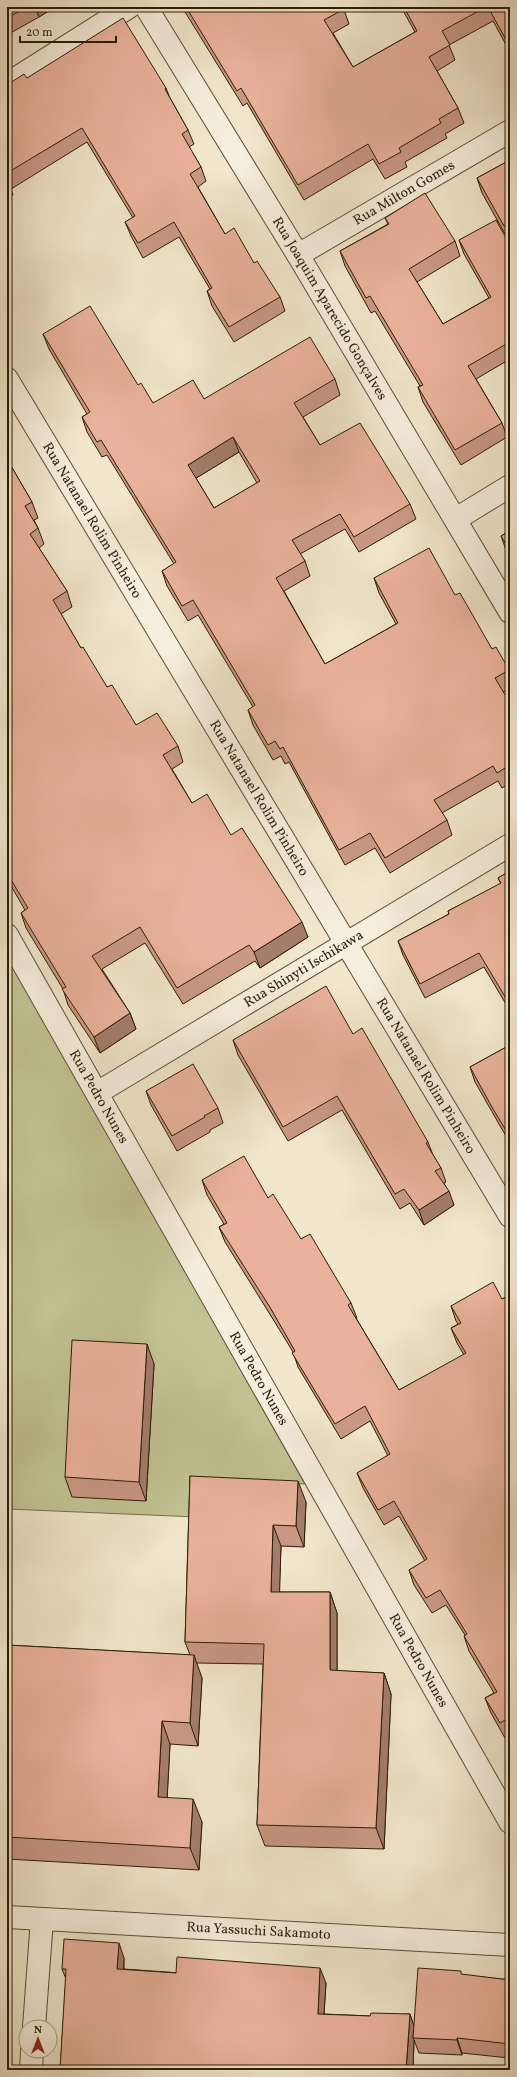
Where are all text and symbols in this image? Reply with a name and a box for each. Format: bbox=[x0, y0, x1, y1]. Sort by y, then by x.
scale bar bbox=[20, 18, 116, 44]
text: 20 m bbox=[26, 25, 53, 41]
street label: Rua Milton Gomes bbox=[350, 156, 459, 230]
street label: Rua Joaquim Aparecido Gonçalves bbox=[267, 213, 392, 404]
street label: Rua Natanael Rolim Pinheiro bbox=[38, 439, 146, 602]
street label: Rua Natanael Rolim Pinheiro bbox=[205, 717, 313, 880]
street label: Rua Shinyti Ischikawa bbox=[240, 926, 367, 1012]
street label: Rua Natanael Rolim Pinheiro bbox=[372, 994, 480, 1157]
street label: Rua Pedro Nunes bbox=[65, 1046, 133, 1147]
street label: Rua Pedro Nunes bbox=[224, 1328, 293, 1429]
street label: Rua Pedro Nunes bbox=[384, 1610, 453, 1711]
street label: Rua Yassuchi Sakamoto bbox=[186, 1918, 331, 1945]
north arrow bbox=[18, 2019, 58, 2059]
text: N bbox=[34, 2023, 42, 2038]

